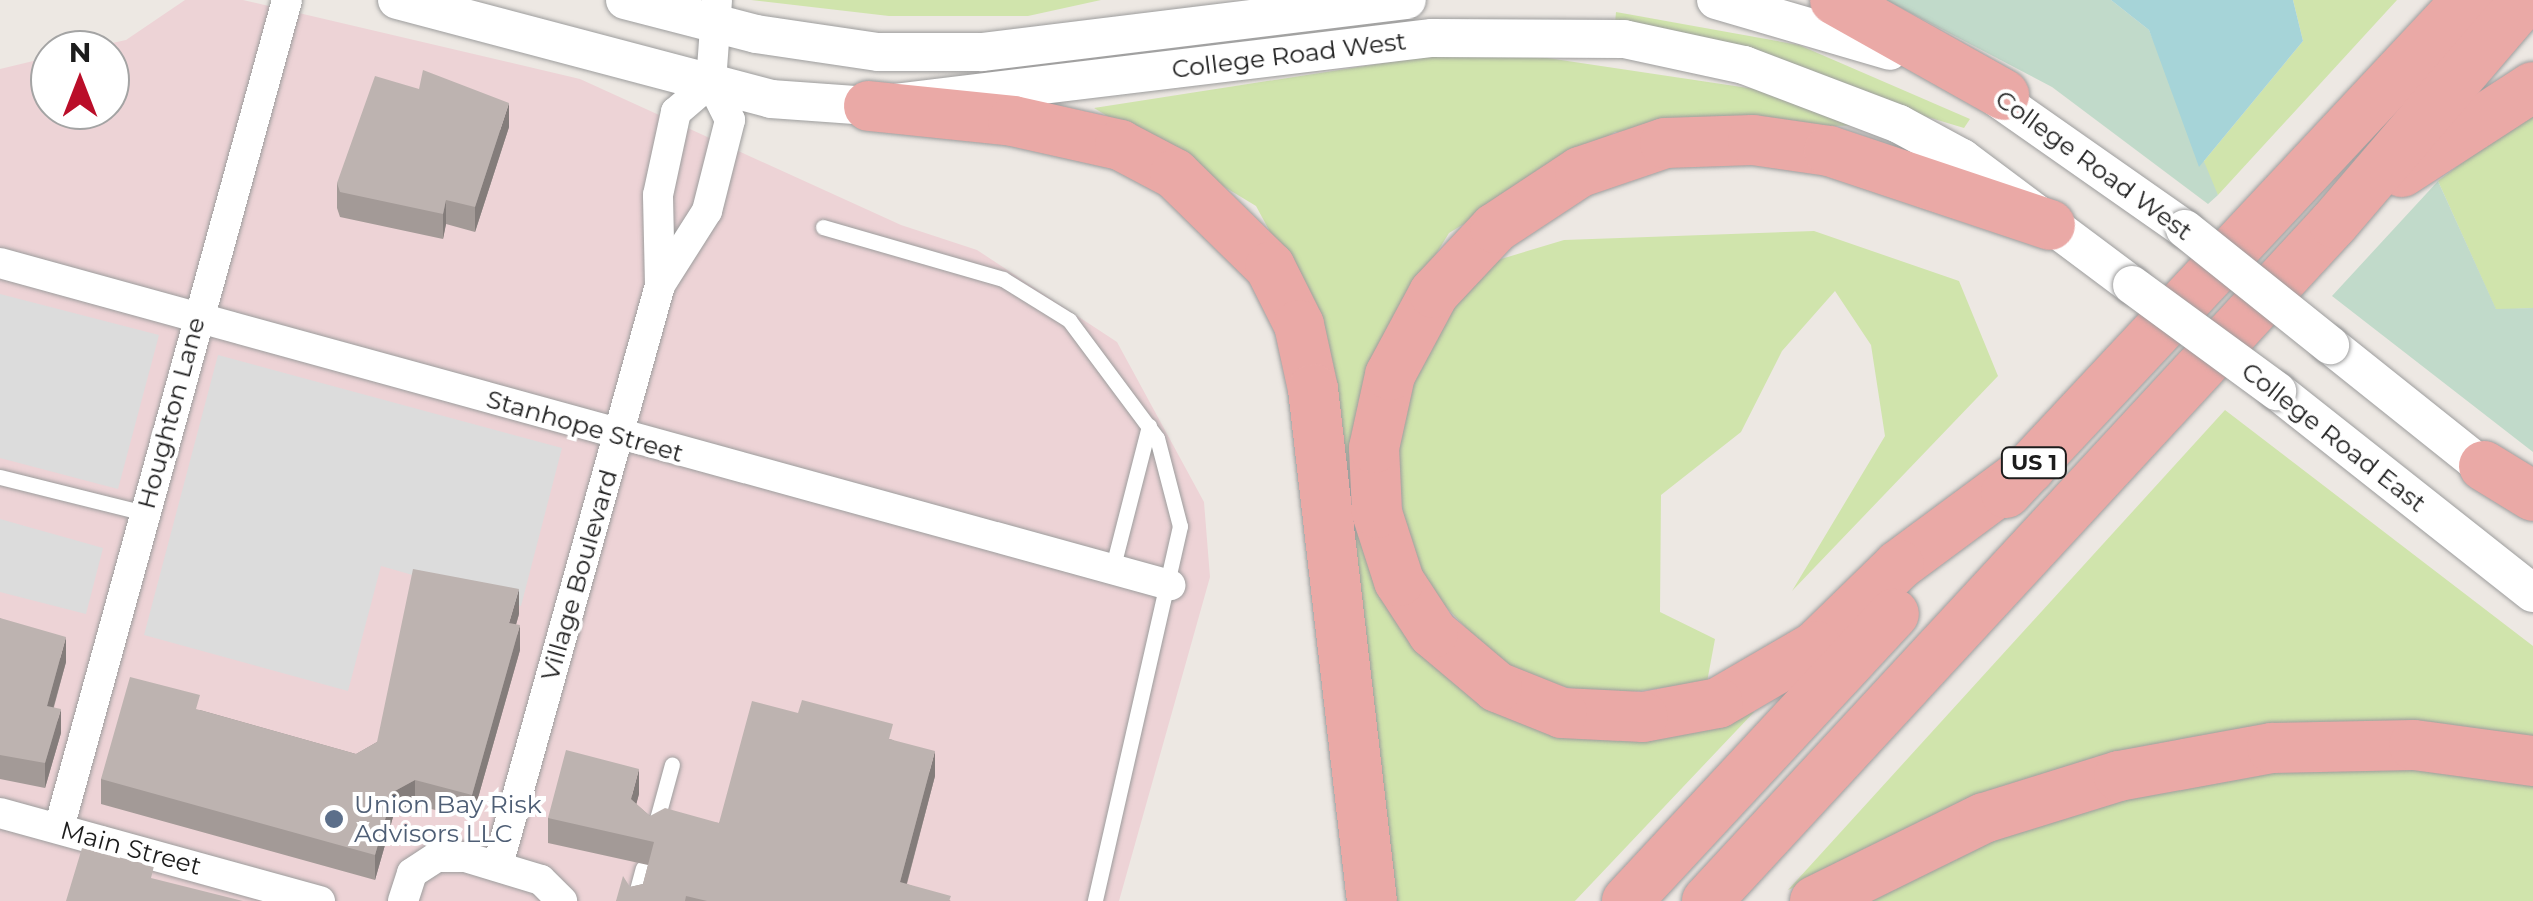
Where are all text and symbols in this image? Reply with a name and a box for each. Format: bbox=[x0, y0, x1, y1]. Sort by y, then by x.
street label: College Road West bbox=[1170, 26, 1408, 84]
north arrow bbox=[30, 30, 130, 130]
text: N bbox=[69, 35, 91, 69]
street label: College Road West bbox=[1990, 84, 2198, 246]
street label: Houghton Lane bbox=[131, 314, 211, 512]
street label: College Road East bbox=[2236, 356, 2432, 518]
street label: Stanhope Street bbox=[483, 384, 687, 468]
road number: US 1 bbox=[1999, 446, 2069, 480]
street label: Village Boulevard bbox=[535, 466, 623, 684]
place label: Union Bay Risk Advisors LLC bbox=[354, 790, 542, 849]
marker: Union Bay Risk Advisors LLC bbox=[323, 808, 345, 830]
street label: Main Street bbox=[57, 815, 205, 881]

